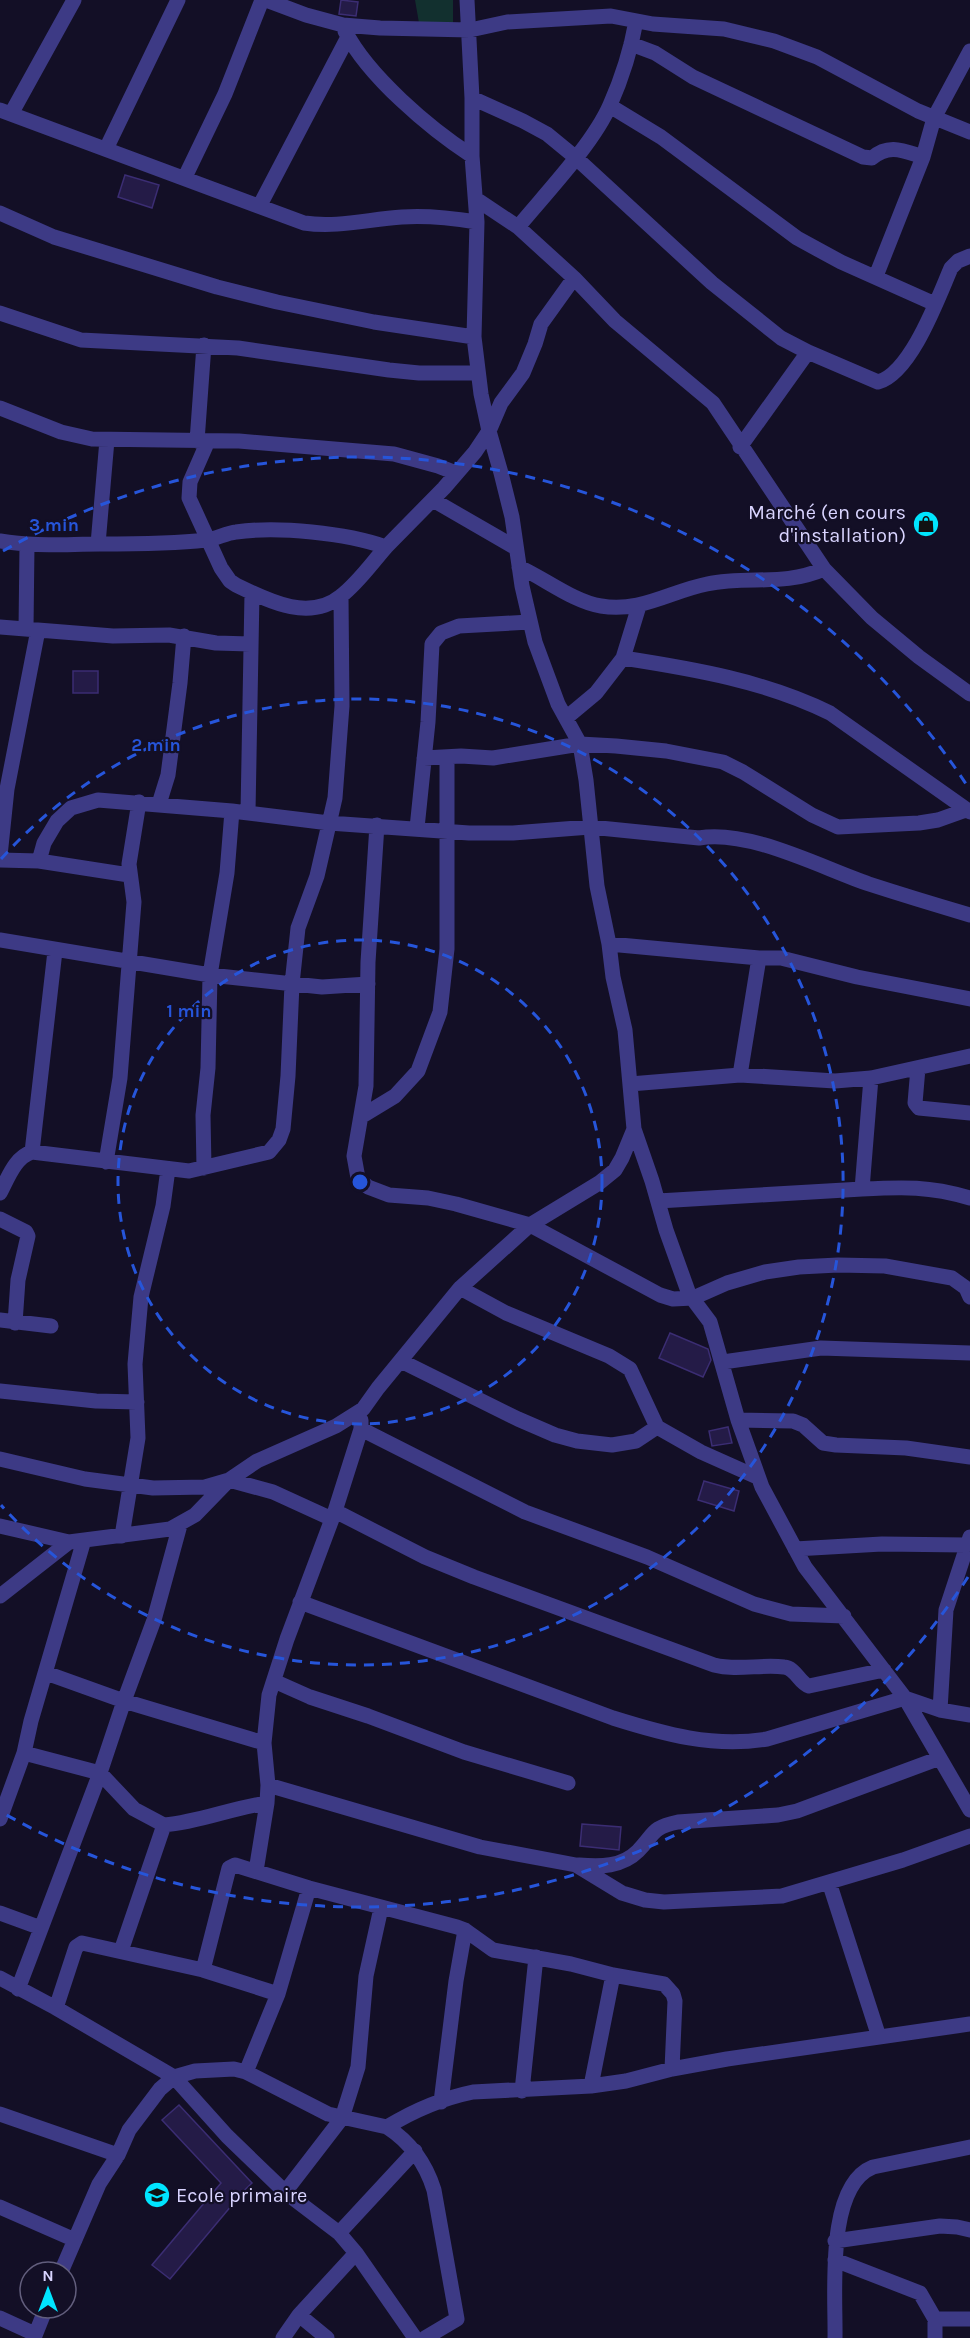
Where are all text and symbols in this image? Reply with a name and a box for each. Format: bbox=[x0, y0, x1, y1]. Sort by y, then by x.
place label: Marché (en cours d'installation) bbox=[748, 501, 906, 547]
shop icon: Marché (en cours d'installation) bbox=[911, 509, 941, 539]
text: 3 min bbox=[29, 514, 79, 536]
text: 2 min bbox=[131, 734, 181, 756]
text: 1 min bbox=[166, 1000, 212, 1022]
centre of rings bbox=[350, 1172, 370, 1192]
school or university icon: Ecole primaire bbox=[142, 2180, 172, 2210]
place label: Ecole primaire bbox=[176, 2184, 307, 2207]
north arrow bbox=[18, 2260, 78, 2320]
text: N bbox=[42, 2266, 54, 2285]

